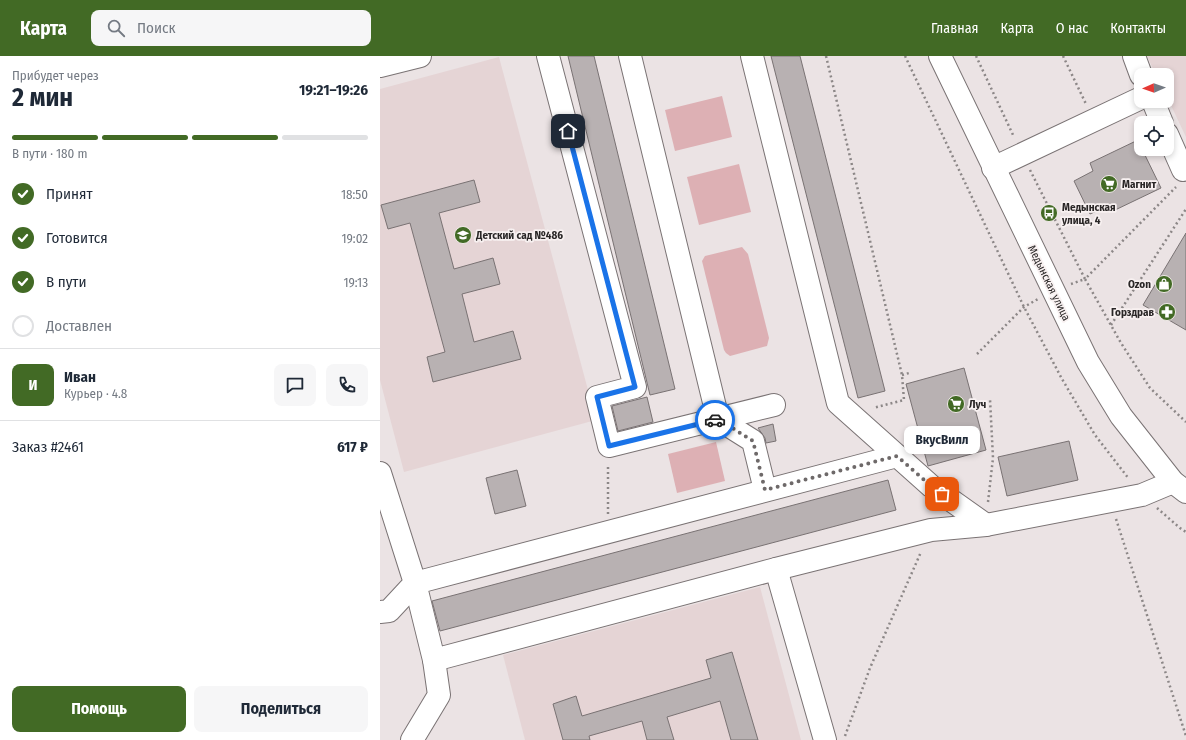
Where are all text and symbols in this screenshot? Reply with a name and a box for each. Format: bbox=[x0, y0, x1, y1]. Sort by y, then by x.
search box bbox=[91, 10, 371, 46]
text: Карта bbox=[20, 17, 67, 40]
icon: search bbox=[105, 17, 127, 39]
text: Поиск bbox=[137, 19, 175, 37]
text: Главная bbox=[931, 20, 978, 37]
text: Карта bbox=[1000, 20, 1034, 37]
text: О нас bbox=[1056, 20, 1088, 37]
text: Контакты bbox=[1110, 20, 1166, 37]
text: Прибудет через bbox=[12, 68, 99, 83]
north arrow bbox=[1134, 68, 1174, 108]
map controls bbox=[1134, 68, 1174, 156]
text: 19:21–19:26 bbox=[299, 81, 368, 99]
text: 2 мин bbox=[12, 82, 73, 113]
pin bbox=[551, 114, 585, 148]
button: locate bbox=[1134, 116, 1174, 156]
icon: home bbox=[557, 120, 579, 142]
text: В пути · 180 m bbox=[12, 146, 87, 161]
supermarket icon: Магнит bbox=[1099, 174, 1119, 194]
place label: Магнит bbox=[1122, 178, 1156, 191]
icon: check bbox=[12, 183, 34, 205]
text: Принят bbox=[46, 185, 93, 203]
text: 18:50 bbox=[341, 187, 368, 202]
place label: Медынская улица, 4 bbox=[1061, 201, 1116, 227]
bus stop icon: Медынская улица, 4 bbox=[1039, 203, 1059, 223]
school or university icon: Детский сад №486 bbox=[453, 225, 473, 245]
icon: check bbox=[12, 227, 34, 249]
text: Готовится bbox=[46, 229, 108, 247]
place label: Детский сад №486 bbox=[475, 229, 563, 242]
text: 19:02 bbox=[341, 231, 368, 246]
street label: Медынская улица bbox=[1025, 243, 1073, 323]
icon: check bbox=[12, 271, 34, 293]
text: В пути bbox=[46, 273, 87, 291]
shop icon: Ozon bbox=[1154, 274, 1174, 294]
text: 19:13 bbox=[343, 275, 368, 290]
place label: Ozon bbox=[1128, 278, 1151, 291]
pharmacy icon: Горздрав bbox=[1157, 302, 1177, 322]
place label: Горздрав bbox=[1111, 306, 1154, 319]
text: Доставлен bbox=[46, 317, 112, 335]
button: chat bbox=[274, 364, 316, 406]
button: phone bbox=[326, 364, 368, 406]
text: Иван bbox=[64, 368, 96, 386]
text: И bbox=[29, 376, 38, 394]
text: Курьер · 4.8 bbox=[64, 386, 127, 401]
supermarket icon: Луч bbox=[946, 394, 966, 414]
place label: Луч bbox=[969, 398, 986, 411]
courier bbox=[695, 400, 735, 440]
icon: car bbox=[704, 409, 726, 431]
callout: ВкусВилл bbox=[904, 426, 980, 454]
text: ВкусВилл bbox=[915, 432, 969, 447]
text: Заказ #2461 bbox=[12, 438, 84, 456]
text: 617 ₽ bbox=[337, 438, 368, 456]
pin bbox=[925, 477, 959, 511]
icon: bag bbox=[931, 483, 953, 505]
button: Помощь bbox=[12, 686, 186, 732]
button: Поделиться bbox=[194, 686, 368, 732]

